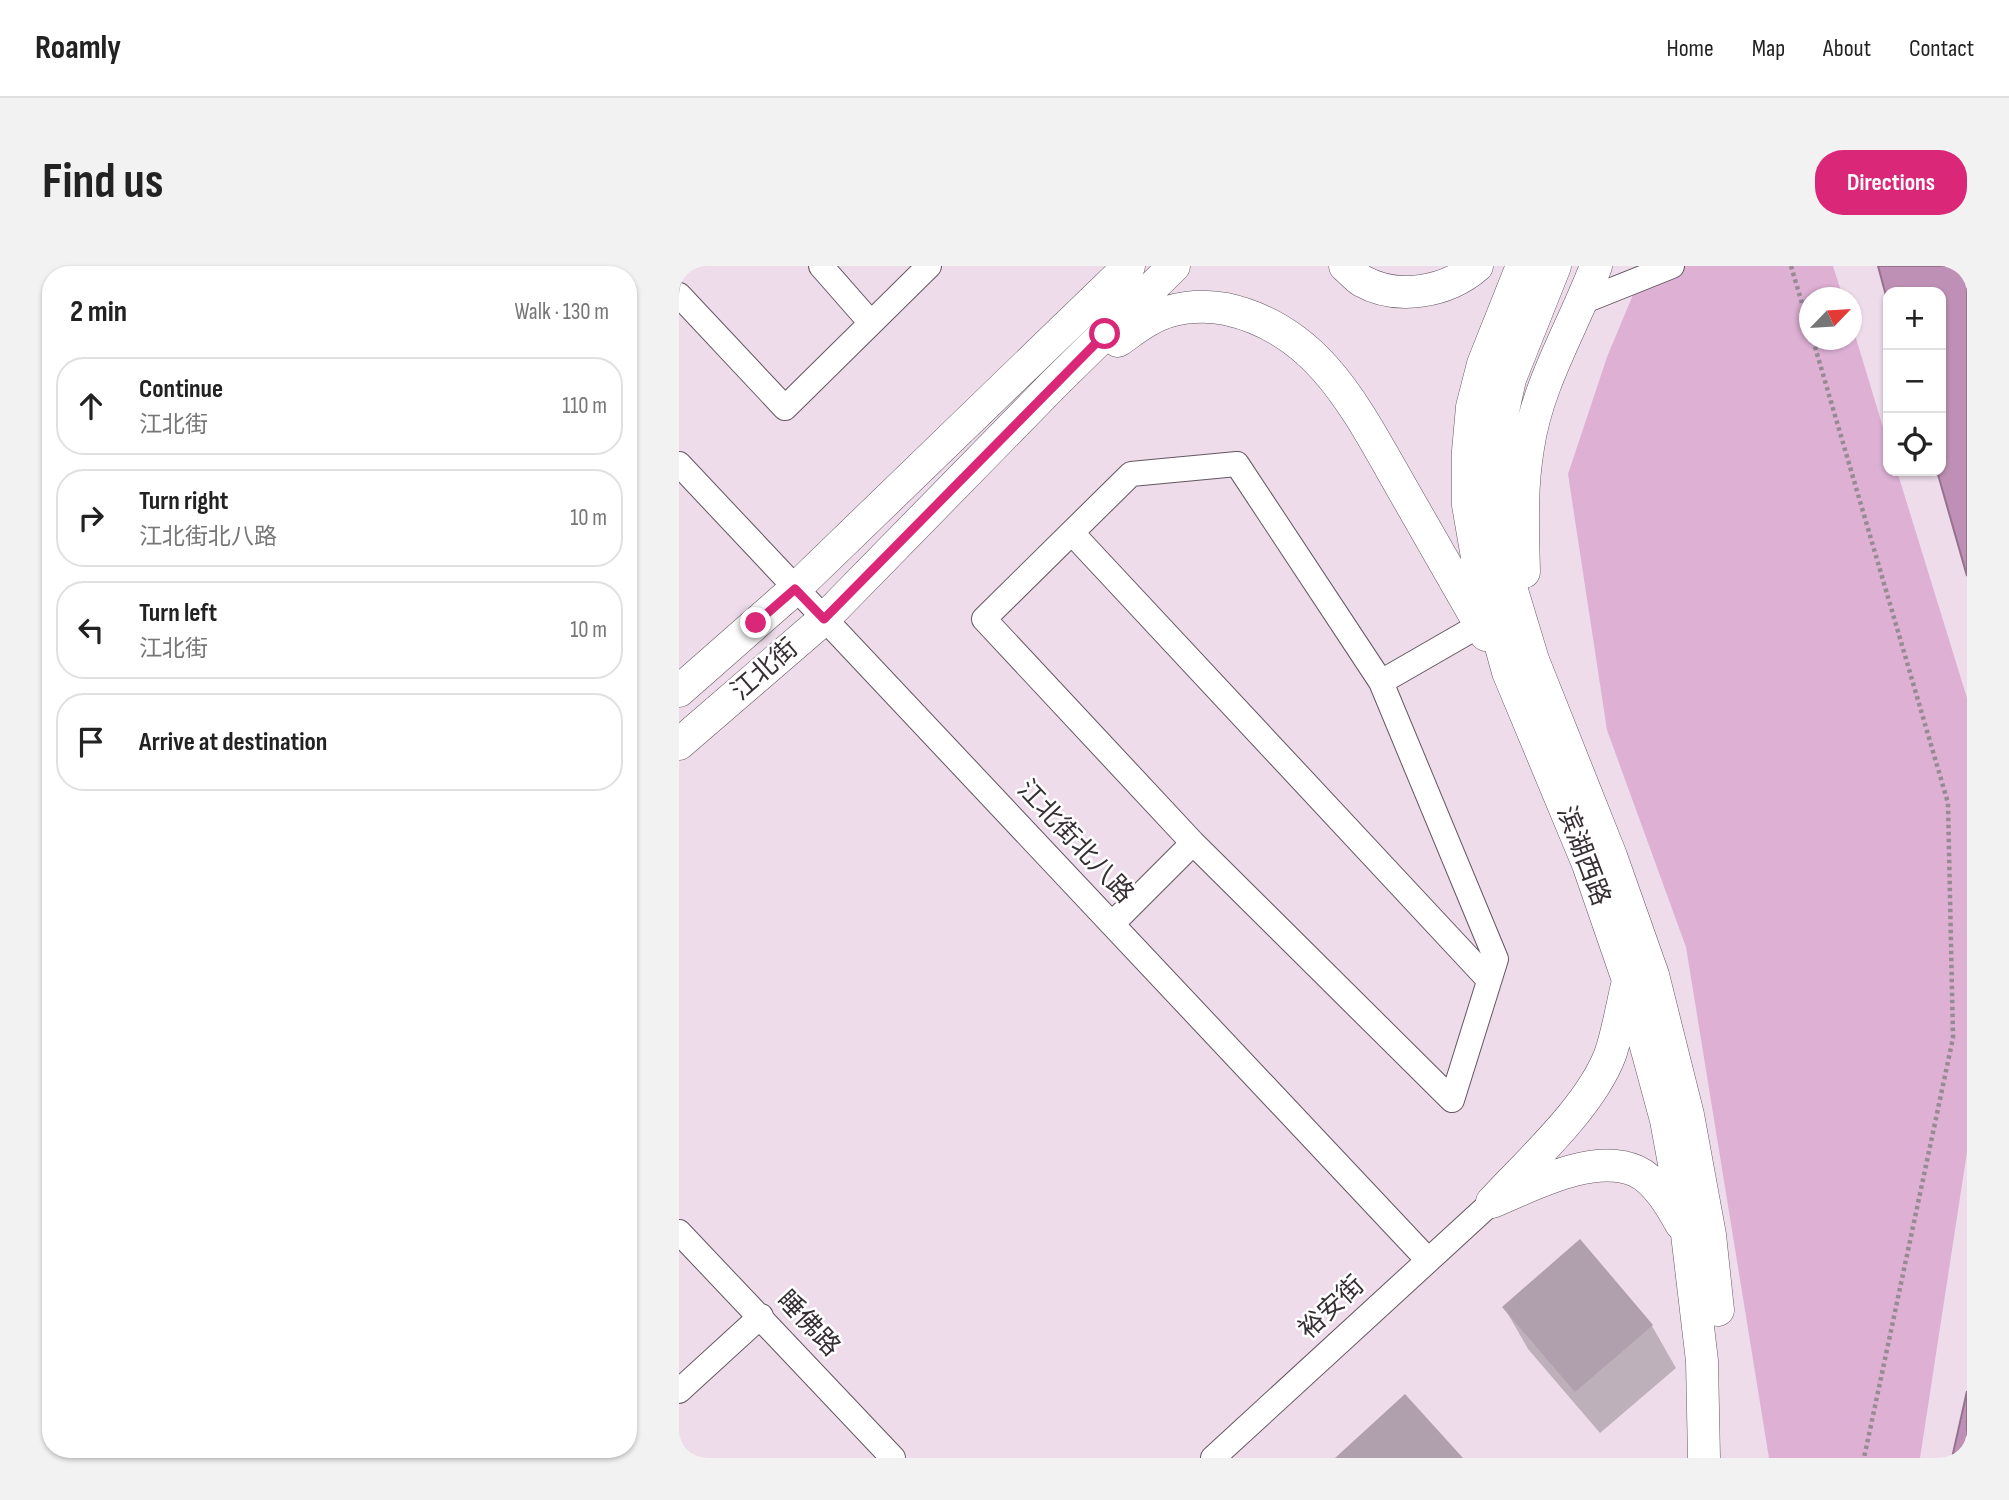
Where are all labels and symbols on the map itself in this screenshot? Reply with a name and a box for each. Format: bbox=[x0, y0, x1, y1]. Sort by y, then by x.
north arrow bbox=[1799, 287, 1862, 350]
route start bbox=[1089, 318, 1120, 349]
route end bbox=[740, 607, 771, 638]
street label: 江北街 bbox=[725, 633, 805, 707]
street label: 江北街北八路 bbox=[1010, 774, 1140, 910]
street label: 滨湖西路 bbox=[1550, 802, 1616, 910]
street label: 裕安街 bbox=[1293, 1270, 1371, 1346]
street label: 睡佛路 bbox=[770, 1285, 846, 1363]

